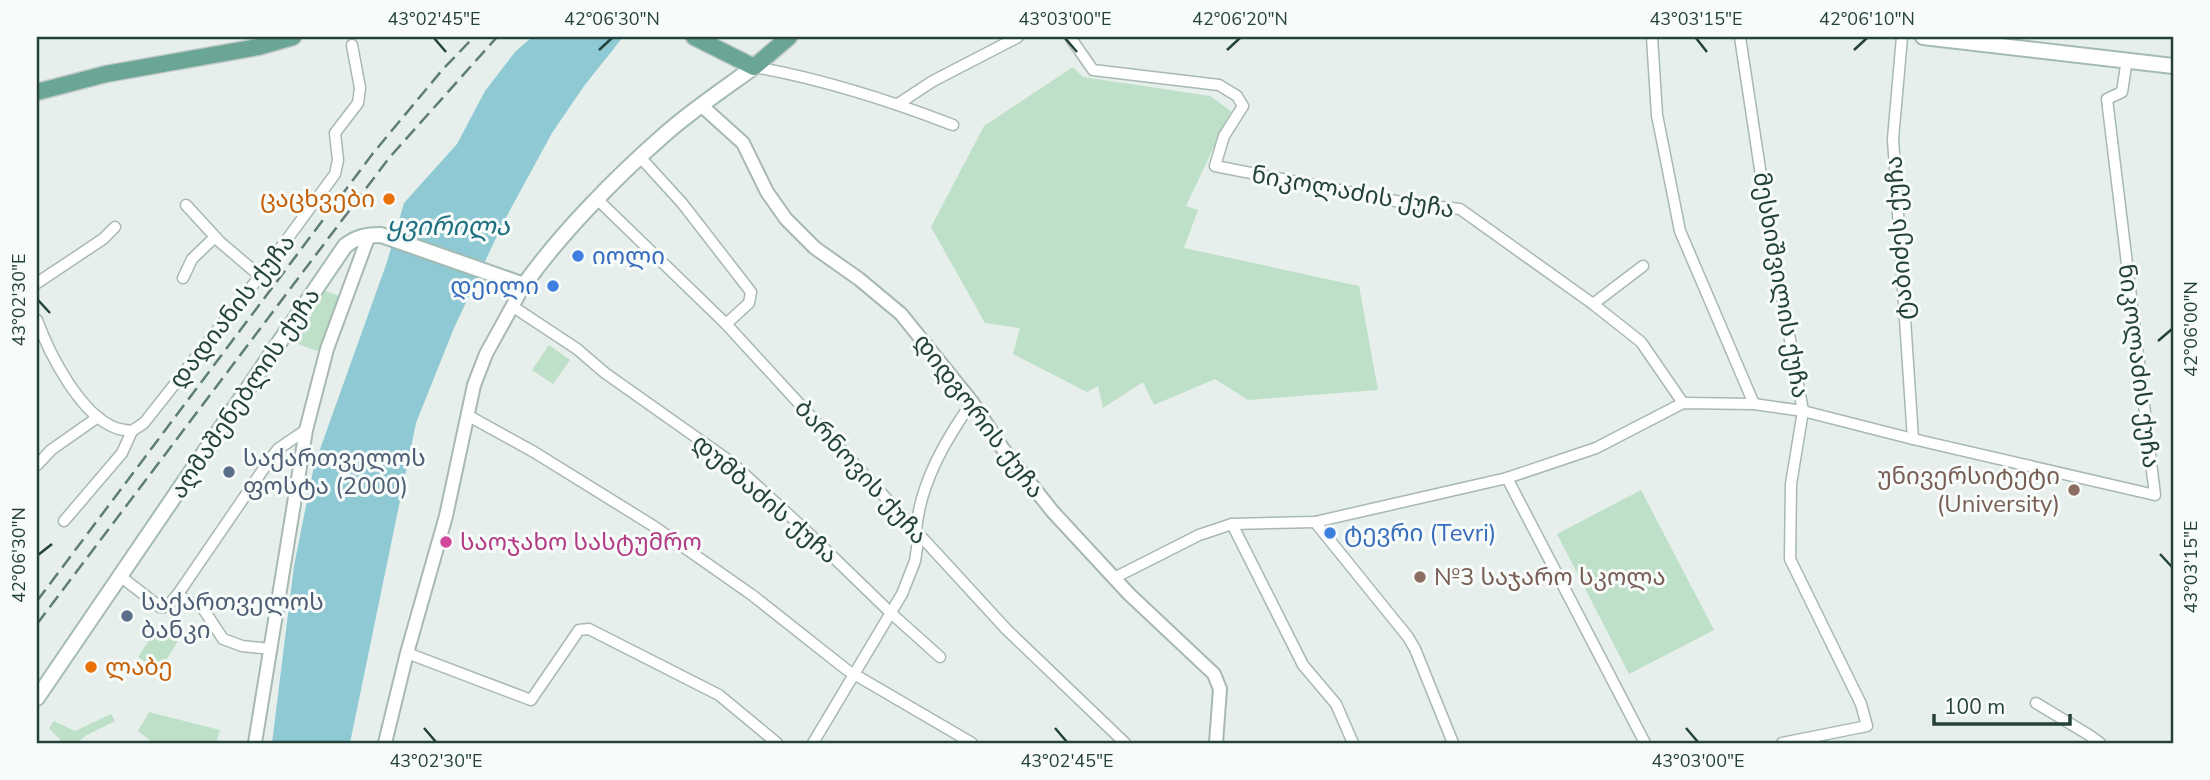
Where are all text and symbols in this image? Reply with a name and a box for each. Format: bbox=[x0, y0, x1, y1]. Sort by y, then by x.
text: 43°02'45"E bbox=[388, 7, 481, 31]
text: 42°06'30"N bbox=[564, 7, 660, 31]
text: 43°03'00"E bbox=[1019, 7, 1112, 31]
text: 42°06'20"N bbox=[1192, 7, 1288, 31]
text: 43°03'15"E bbox=[1650, 7, 1743, 31]
text: 42°06'10"N bbox=[1819, 7, 1915, 31]
street label: ტაბიძეს ქუჩა bbox=[1877, 155, 1921, 321]
street label: ნიკოლაძის ქუჩა bbox=[1249, 158, 1457, 226]
street label: მესხიშვილის ქუჩა bbox=[1745, 169, 1817, 401]
place label: ცაცხვები bbox=[260, 183, 375, 215]
marker: ცაცხვები bbox=[381, 191, 397, 207]
water label: ყვირილა bbox=[386, 209, 511, 244]
street label: დადიანის ქუჩა bbox=[162, 227, 302, 395]
place label: იოლი bbox=[592, 240, 665, 272]
marker: იოლი bbox=[570, 248, 586, 264]
text: 43°02'30"E bbox=[7, 254, 31, 347]
street label: ნიკოლაძის ქუჩა bbox=[2111, 262, 2167, 470]
place label: დეილი bbox=[450, 270, 539, 302]
marker: დეილი bbox=[545, 278, 561, 294]
street label: აღმაშენებლის ქუჩა bbox=[162, 281, 328, 505]
text: 42°06'00"N bbox=[2179, 281, 2203, 377]
street label: დიდგორის ქუჩა bbox=[906, 327, 1052, 505]
street label: ბარნოვის ქუჩა bbox=[787, 393, 935, 551]
street label: დუმბაძის ქუჩა bbox=[686, 427, 844, 571]
place label: საქართველოს ფოსტა (2000) bbox=[243, 442, 426, 502]
place label: უნივერსიტეტი (University) bbox=[1877, 460, 2060, 520]
marker: საქართველოს ფოსტა (2000) bbox=[221, 464, 237, 480]
marker: უნივერსიტეტი (University) bbox=[2066, 482, 2082, 498]
text: 42°06'30"N bbox=[7, 507, 31, 603]
place label: ტევრი (Tevri) bbox=[1344, 517, 1496, 549]
text: 43°03'15"E bbox=[2179, 521, 2203, 614]
marker: ტევრი (Tevri) bbox=[1322, 525, 1338, 541]
place label: საოჯახო სასტუმრო bbox=[460, 526, 702, 558]
marker: საოჯახო სასტუმრო bbox=[438, 534, 454, 550]
place label: №3 საჯარო სკოლა bbox=[1434, 561, 1666, 593]
marker: №3 საჯარო სკოლა bbox=[1412, 569, 1428, 585]
place label: საქართველოს ბანკი bbox=[141, 586, 324, 646]
marker: საქართველოს ბანკი bbox=[119, 608, 135, 624]
place label: ლაბე bbox=[105, 651, 173, 683]
marker: ლაბე bbox=[83, 659, 99, 675]
scale bar bbox=[1934, 682, 2070, 726]
text: 100 m bbox=[1944, 693, 2005, 721]
text: 43°02'30"E bbox=[390, 749, 483, 773]
text: 43°02'45"E bbox=[1021, 749, 1114, 773]
text: 43°03'00"E bbox=[1652, 749, 1745, 773]

